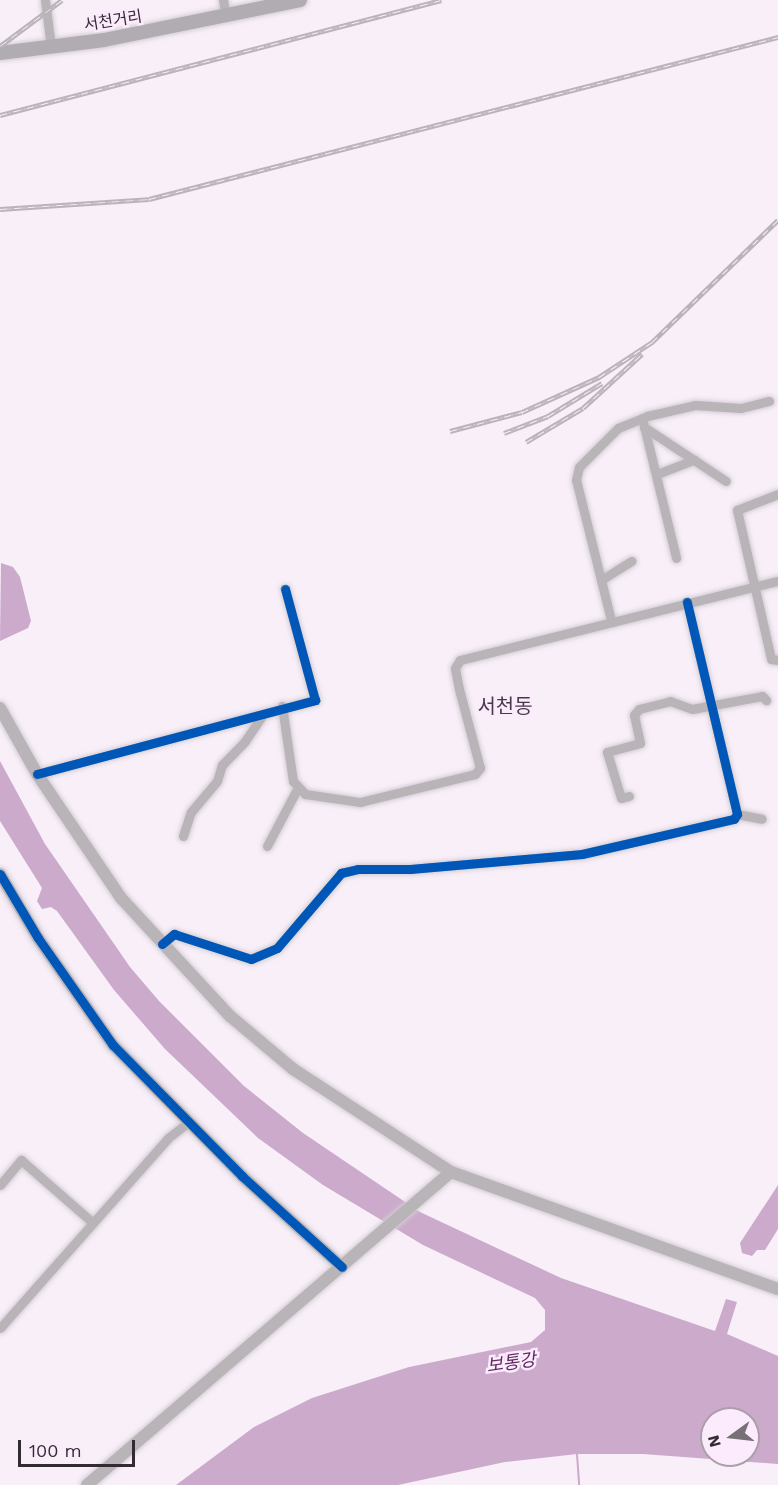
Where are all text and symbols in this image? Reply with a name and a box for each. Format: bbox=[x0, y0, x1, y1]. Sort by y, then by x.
street label: 서천거리 bbox=[82, 7, 144, 35]
district label: 서천동 bbox=[477, 694, 533, 718]
water label: 보통강 bbox=[485, 1349, 537, 1377]
north arrow bbox=[700, 1407, 760, 1467]
scale bar bbox=[21, 1428, 138, 1466]
text: N bbox=[703, 1433, 725, 1449]
text: 100 m bbox=[29, 1440, 82, 1461]

